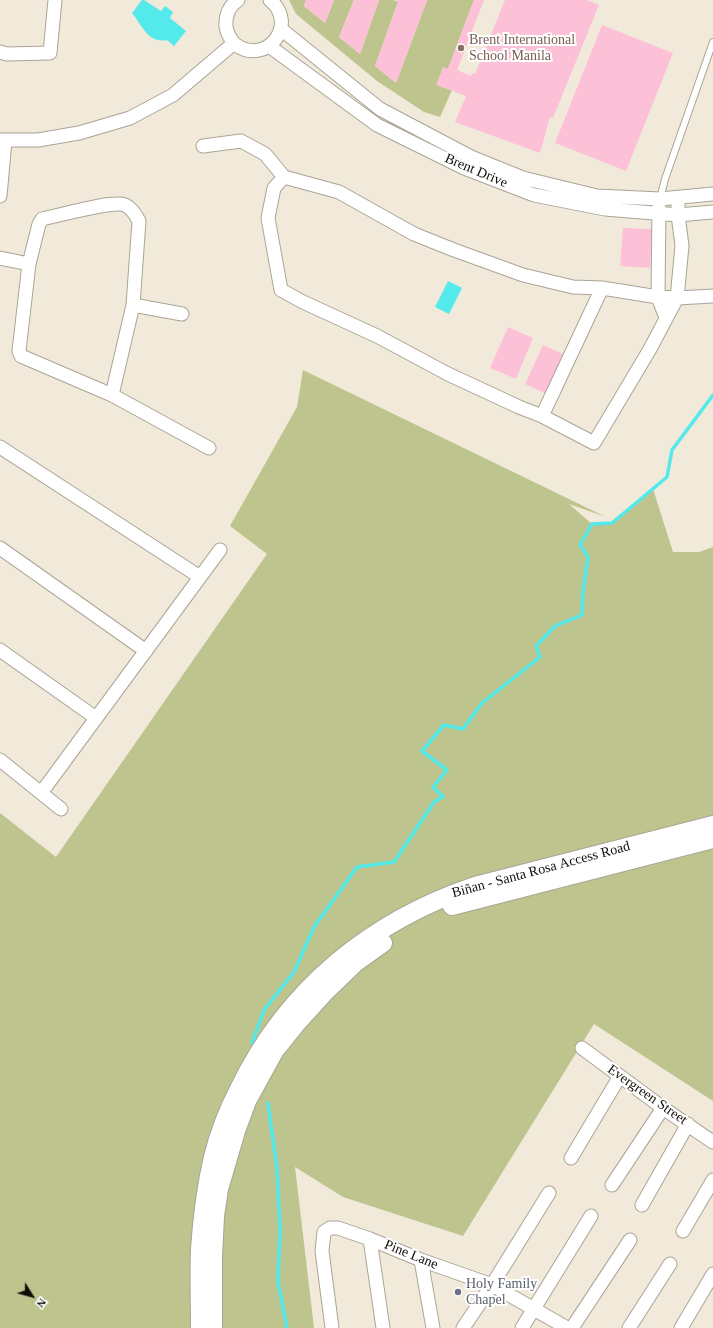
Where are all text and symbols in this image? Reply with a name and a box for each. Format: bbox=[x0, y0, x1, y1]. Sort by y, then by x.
place label: Brent International School Manila bbox=[469, 32, 575, 64]
marker: Brent International School Manila bbox=[456, 43, 466, 53]
street label: Brent Drive bbox=[442, 150, 510, 192]
street label: Biñan - Santa Rosa Access Road bbox=[450, 838, 632, 902]
street label: Evergreen Street bbox=[604, 1061, 690, 1129]
street label: Pine Lane bbox=[382, 1237, 440, 1273]
north arrow bbox=[12, 1276, 52, 1316]
place label: Holy Family Chapel bbox=[466, 1276, 537, 1308]
marker: Holy Family Chapel bbox=[453, 1287, 463, 1297]
text: N bbox=[34, 1296, 49, 1310]

